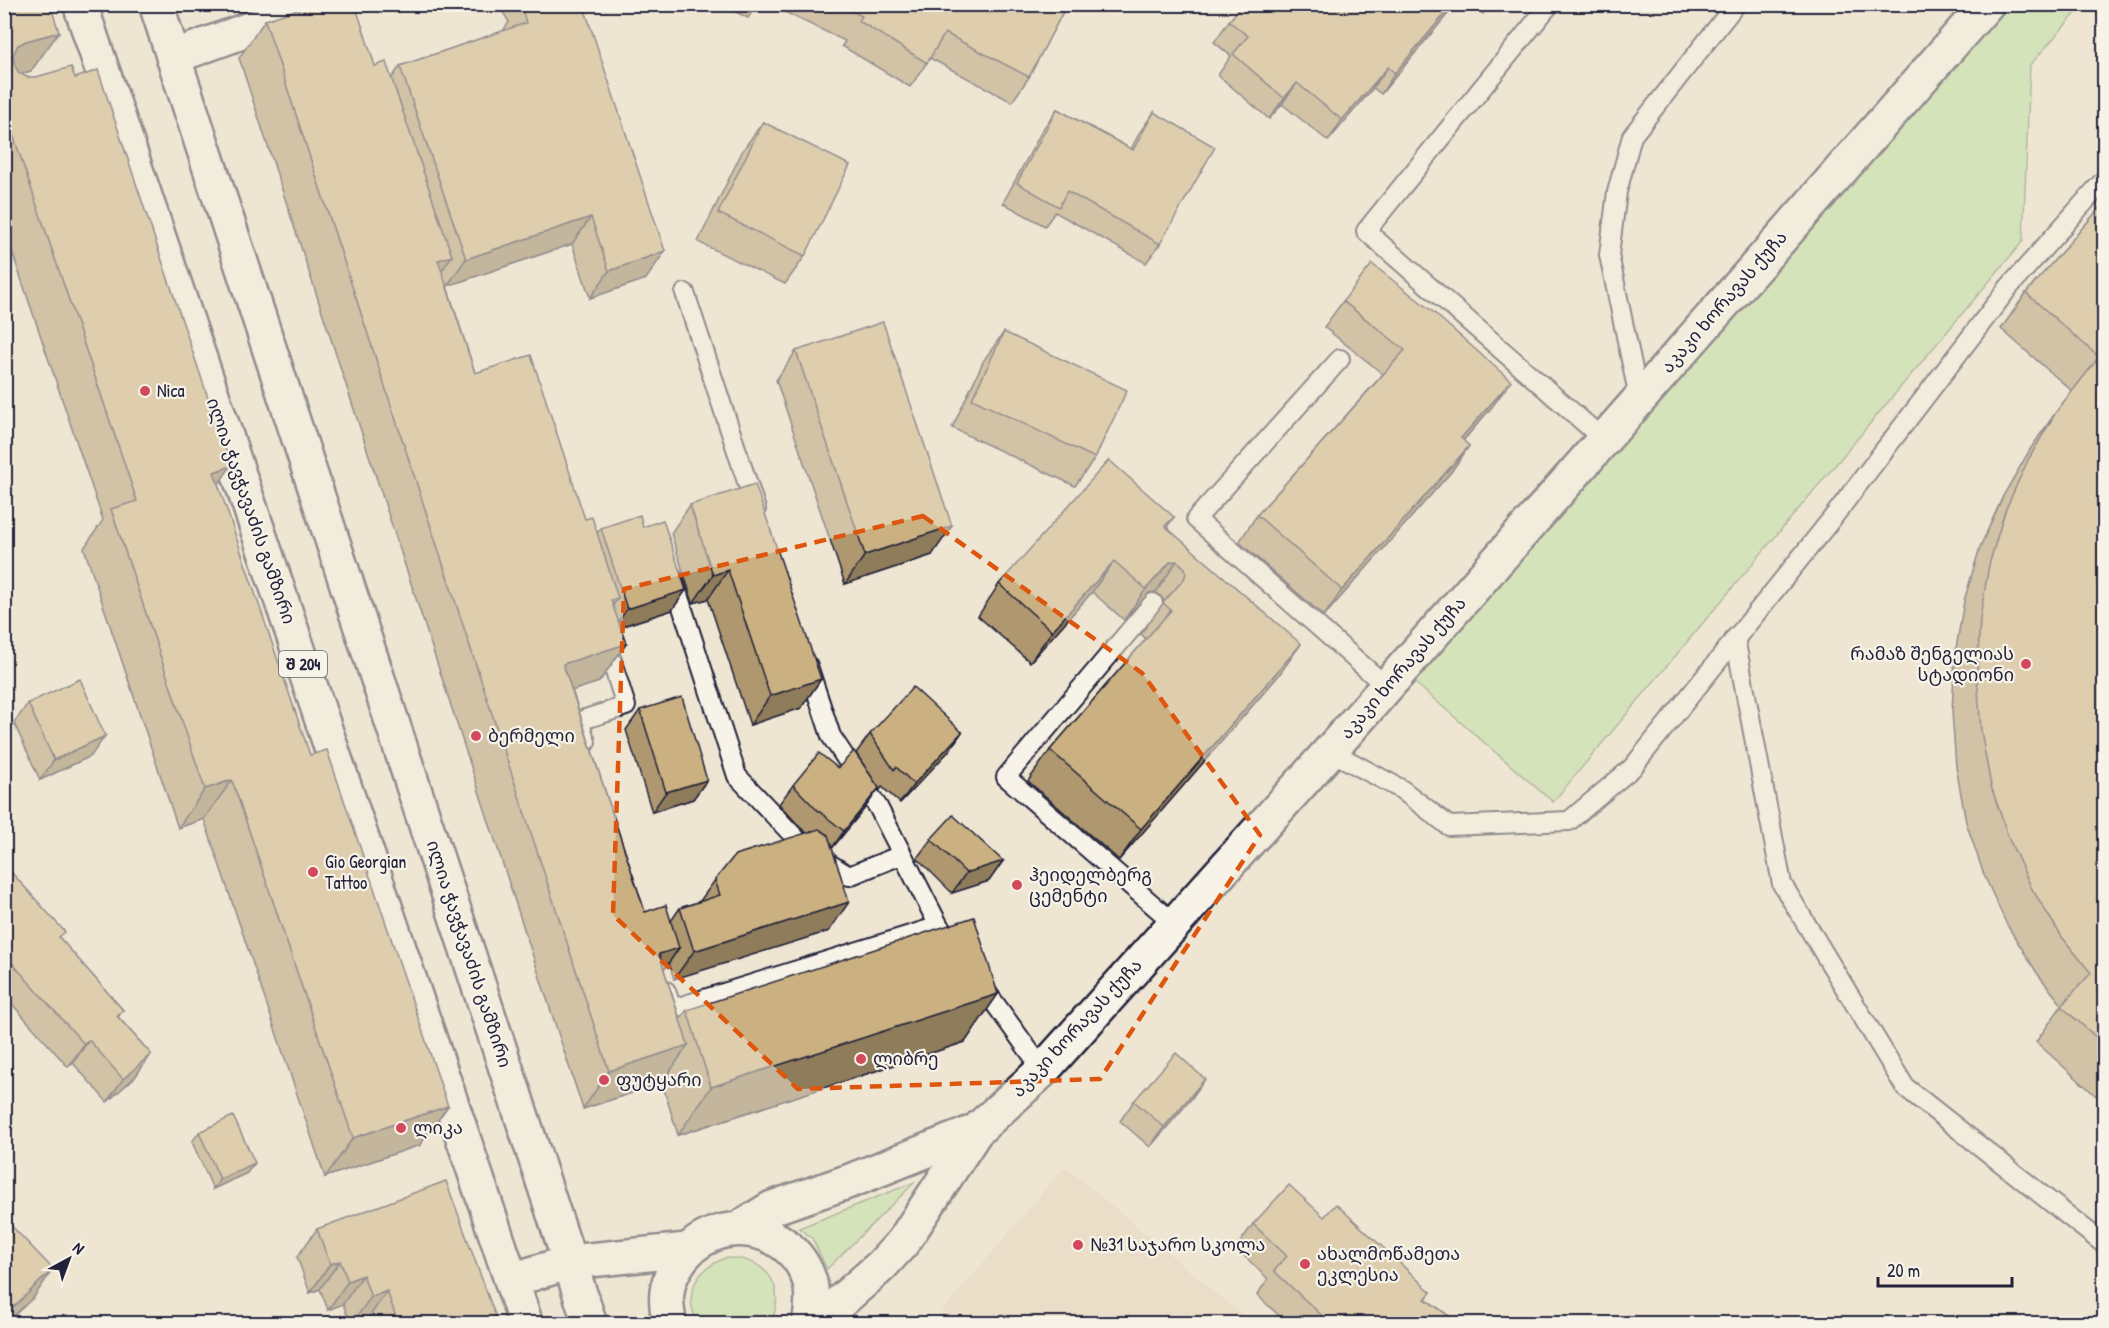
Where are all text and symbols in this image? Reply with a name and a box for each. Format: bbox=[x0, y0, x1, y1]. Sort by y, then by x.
street label: აკაკი ხორავას ქუჩა bbox=[1655, 225, 1792, 378]
place label: Nica bbox=[157, 378, 185, 403]
marker: Nica bbox=[138, 384, 152, 398]
street label: ილია ჭავჭავაძის გამზირი bbox=[201, 394, 302, 627]
street label: აკაკი ხორავას ქუჩა bbox=[1334, 591, 1471, 744]
place label: რამაზ შენგელიას სტადიონი bbox=[1850, 641, 2014, 687]
road number: შ 204 bbox=[279, 651, 327, 677]
marker: რამაზ შენგელიას სტადიონი bbox=[2019, 657, 2033, 671]
place label: ბერმელი bbox=[488, 723, 575, 748]
marker: ბერმელი bbox=[469, 729, 483, 743]
street label: ილია ჭავჭავაძის გამზირი bbox=[421, 837, 518, 1071]
place label: Gio Georgian Tattoo bbox=[325, 849, 406, 895]
place label: ჰეიდელბერგ ცემენტი bbox=[1029, 862, 1152, 908]
marker: Gio Georgian Tattoo bbox=[306, 865, 320, 879]
marker: ჰეიდელბერგ ცემენტი bbox=[1010, 878, 1024, 892]
street label: აკაკი ხორავას ქუჩა bbox=[1006, 953, 1147, 1102]
place label: ლიბრე bbox=[873, 1046, 939, 1071]
marker: ლიბრე bbox=[854, 1052, 868, 1066]
place label: ფუტყარი bbox=[616, 1067, 702, 1092]
marker: ფუტყარი bbox=[597, 1073, 611, 1087]
place label: ლიკა bbox=[413, 1115, 463, 1140]
marker: ლიკა bbox=[394, 1121, 408, 1135]
north arrow bbox=[39, 1229, 99, 1289]
place label: №31 საჯარო სკოლა bbox=[1090, 1232, 1266, 1257]
text: N bbox=[68, 1237, 90, 1259]
marker: №31 საჯარო სკოლა bbox=[1071, 1238, 1085, 1252]
place label: ახალმოწამეთა ეკლესია bbox=[1317, 1241, 1460, 1287]
scale bar bbox=[1878, 1250, 2012, 1288]
marker: ახალმოწამეთა ეკლესია bbox=[1298, 1257, 1312, 1271]
text: 20 m bbox=[1887, 1258, 1920, 1283]

